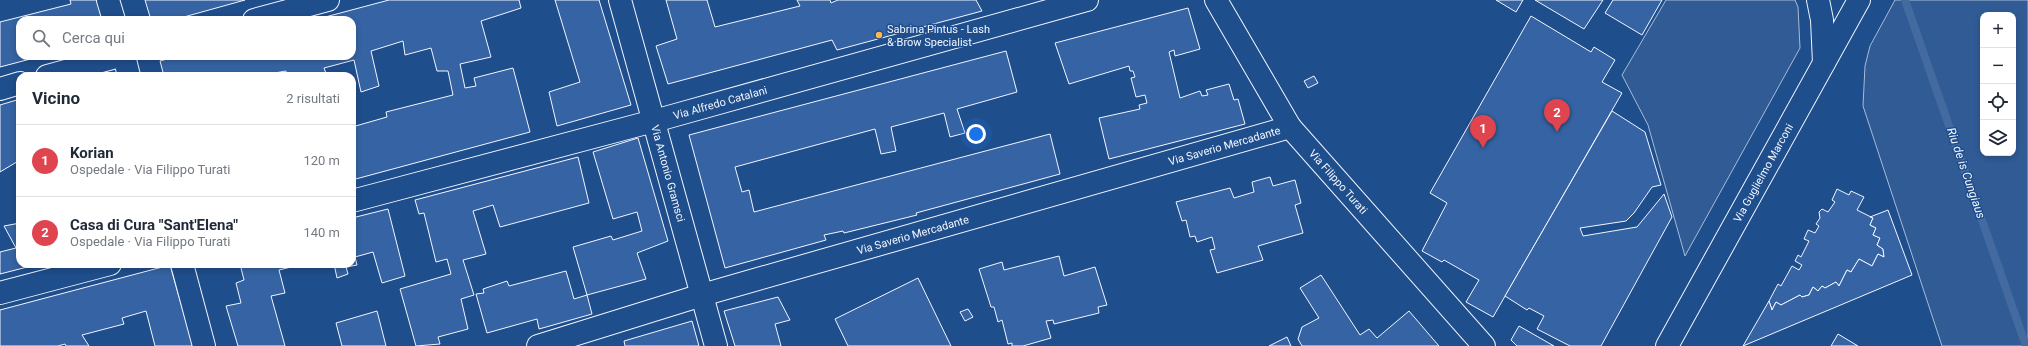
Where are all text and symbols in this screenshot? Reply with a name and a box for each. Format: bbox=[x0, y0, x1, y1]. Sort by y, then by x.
map controls bbox=[1980, 12, 2016, 156]
button: + bbox=[1980, 12, 2016, 48]
search box bbox=[16, 16, 356, 60]
place label: Sabrina Pintus - Lash & Brow Specialist bbox=[887, 23, 990, 49]
icon: search bbox=[30, 27, 52, 49]
text: Cerca qui bbox=[62, 29, 125, 47]
marker: Sabrina Pintus - Lash & Brow Specialist bbox=[874, 30, 884, 40]
button: − bbox=[1980, 48, 2016, 84]
street label: Via Alfredo Catalani bbox=[672, 84, 769, 122]
button: locate bbox=[1980, 84, 2016, 120]
text: Vicino bbox=[32, 88, 80, 108]
text: 2 risultati bbox=[286, 91, 340, 106]
pin: 2 bbox=[1544, 99, 1570, 132]
pin: 1 bbox=[1470, 115, 1496, 148]
button: layers bbox=[1980, 120, 2016, 156]
street label: Via Guglielmo Marconi bbox=[1731, 122, 1796, 225]
street label: Via Antonio Gramsci bbox=[648, 124, 687, 224]
your location bbox=[966, 124, 986, 144]
street label: Via Saverio Mercadante bbox=[1167, 124, 1282, 168]
water label: Riu de is Cungiaus bbox=[1944, 126, 1988, 220]
text: Korian bbox=[70, 144, 114, 162]
street label: Via Filippo Turati bbox=[1306, 147, 1370, 217]
text: 1 bbox=[41, 153, 49, 168]
text: 120 m bbox=[303, 153, 340, 168]
text: Ospedale · Via Filippo Turati bbox=[70, 162, 231, 177]
street label: Via Saverio Mercadante bbox=[855, 213, 971, 257]
text: Casa di Cura "Sant'Elena" bbox=[70, 216, 238, 234]
text: 2 bbox=[41, 225, 49, 240]
text: 140 m bbox=[303, 225, 340, 240]
text: Ospedale · Via Filippo Turati bbox=[70, 234, 231, 249]

